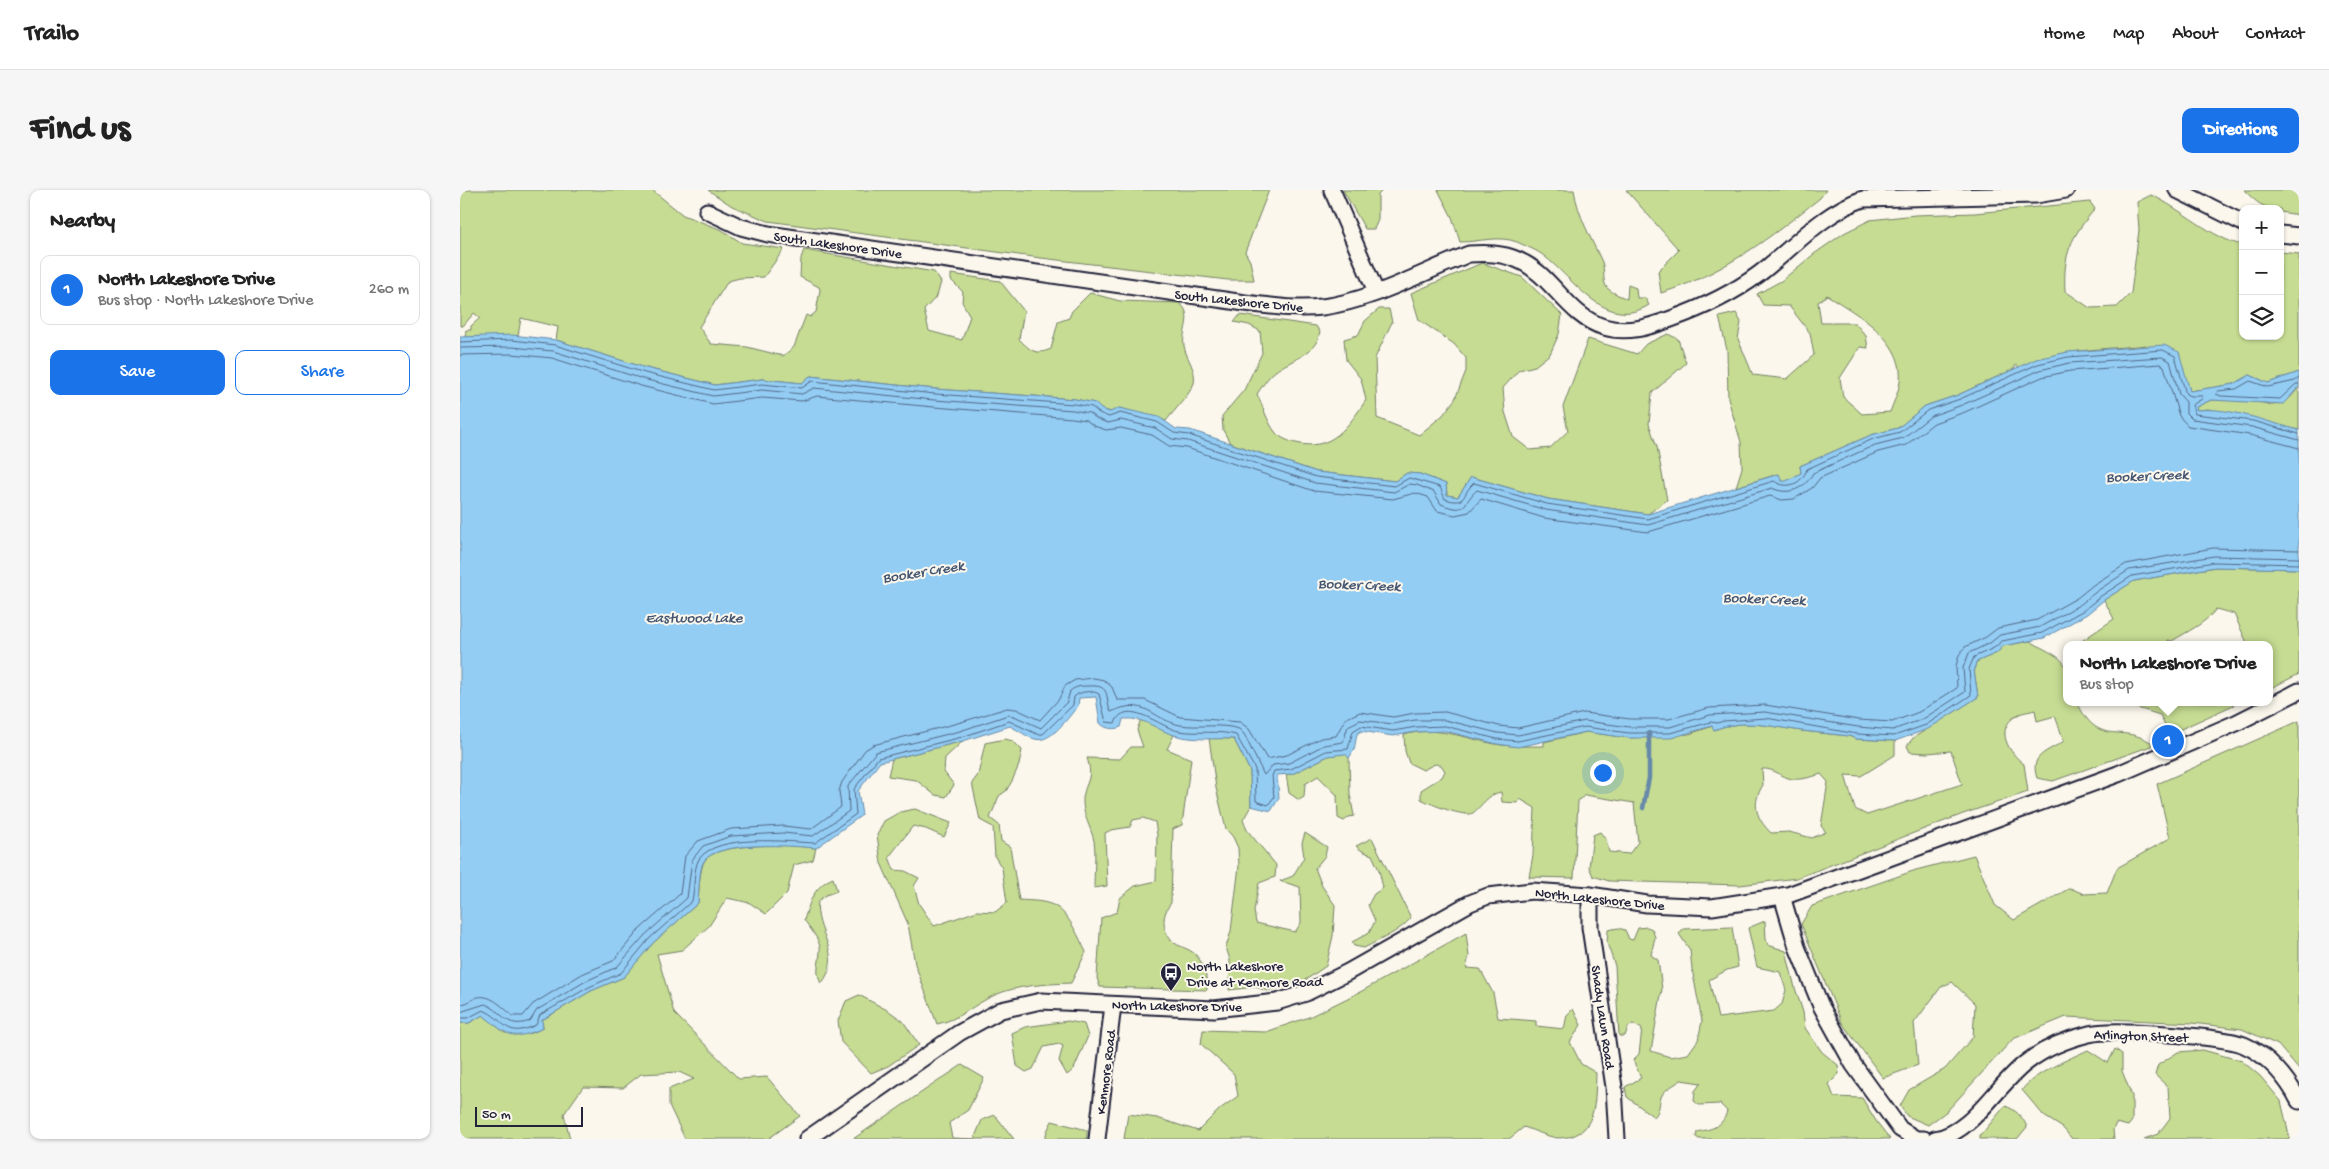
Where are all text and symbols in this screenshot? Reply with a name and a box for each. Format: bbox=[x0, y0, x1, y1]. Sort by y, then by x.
text: Trailo bbox=[25, 20, 79, 49]
text: Home bbox=[2043, 24, 2085, 45]
text: Map bbox=[2113, 24, 2144, 45]
text: About bbox=[2172, 24, 2218, 45]
text: Contact bbox=[2246, 24, 2304, 45]
button: Directions bbox=[2182, 108, 2299, 153]
text: Find us bbox=[30, 110, 130, 151]
map controls bbox=[2239, 205, 2284, 340]
button: + bbox=[2239, 205, 2284, 250]
text: Nearby bbox=[50, 210, 115, 235]
street label: South Lakeshore Drive bbox=[772, 229, 904, 264]
button: − bbox=[2239, 250, 2284, 295]
text: North Lakeshore Drive bbox=[98, 269, 275, 292]
text: 1 bbox=[64, 281, 70, 300]
text: 260 m bbox=[369, 281, 409, 300]
street label: South Lakeshore Drive bbox=[1174, 287, 1305, 318]
text: Bus stop · North Lakeshore Drive bbox=[98, 292, 313, 311]
button: layers bbox=[2239, 295, 2284, 340]
button: Save bbox=[50, 350, 225, 395]
button: Share bbox=[235, 350, 410, 395]
water label: Booker Creek bbox=[2106, 467, 2190, 487]
water label: Booker Creek bbox=[881, 557, 967, 588]
water label: Booker Creek bbox=[1318, 576, 1402, 596]
water label: Booker Creek bbox=[1723, 590, 1807, 610]
water label: Eastwood Lake bbox=[645, 610, 744, 628]
popup bbox=[2063, 641, 2273, 706]
text: North Lakeshore Drive bbox=[2080, 653, 2256, 676]
text: Bus stop bbox=[2080, 676, 2134, 695]
pin: 1 bbox=[2152, 722, 2184, 760]
your location bbox=[1590, 760, 1616, 786]
street label: North Lakeshore Drive bbox=[1534, 885, 1666, 916]
place label: North Lakeshore Drive at Kenmore Road bbox=[1186, 959, 1324, 992]
bus stop icon: North Lakeshore Drive at Kenmore Road bbox=[1159, 961, 1183, 992]
street label: Shady Lawn Road bbox=[1586, 964, 1617, 1072]
street label: North Lakeshore Drive bbox=[1112, 998, 1243, 1017]
street label: Kenmore Road bbox=[1094, 1027, 1121, 1115]
street label: Arlington Street bbox=[2094, 1027, 2190, 1048]
scale bar bbox=[475, 1104, 582, 1127]
text: 50 m bbox=[482, 1107, 511, 1124]

